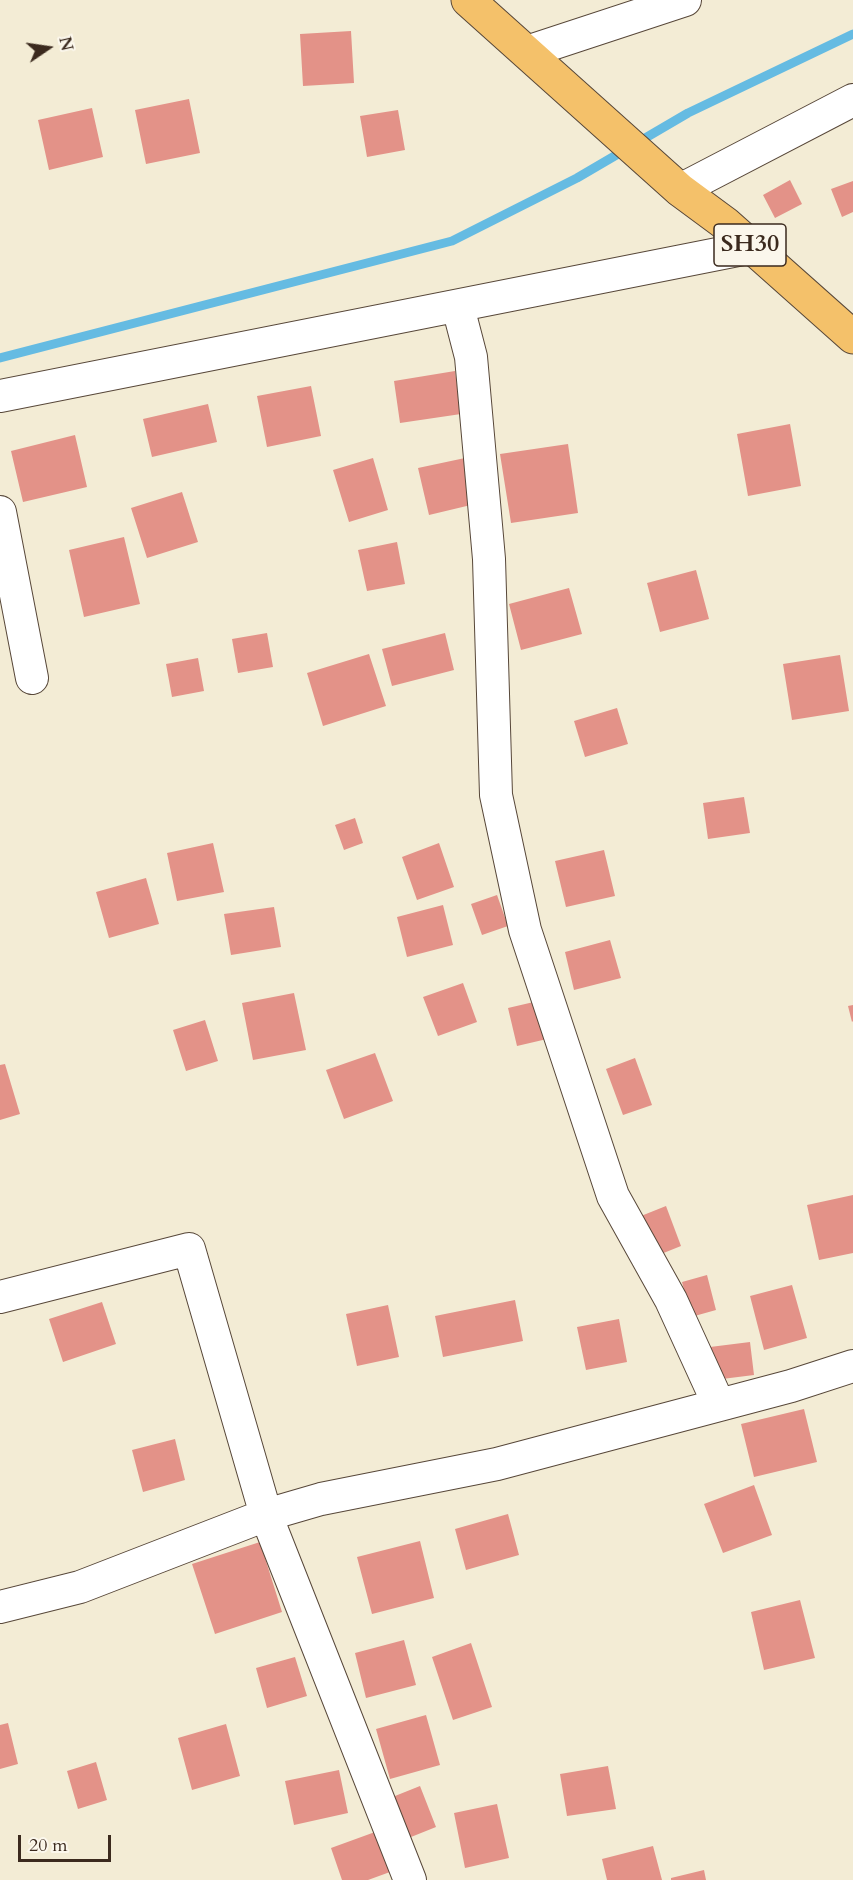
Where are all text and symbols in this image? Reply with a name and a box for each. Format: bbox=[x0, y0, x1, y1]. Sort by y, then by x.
north arrow bbox=[18, 18, 78, 78]
text: N bbox=[53, 35, 78, 53]
road number: SH30 bbox=[714, 224, 786, 266]
scale bar bbox=[21, 1823, 114, 1861]
text: 20 m bbox=[29, 1833, 68, 1858]

